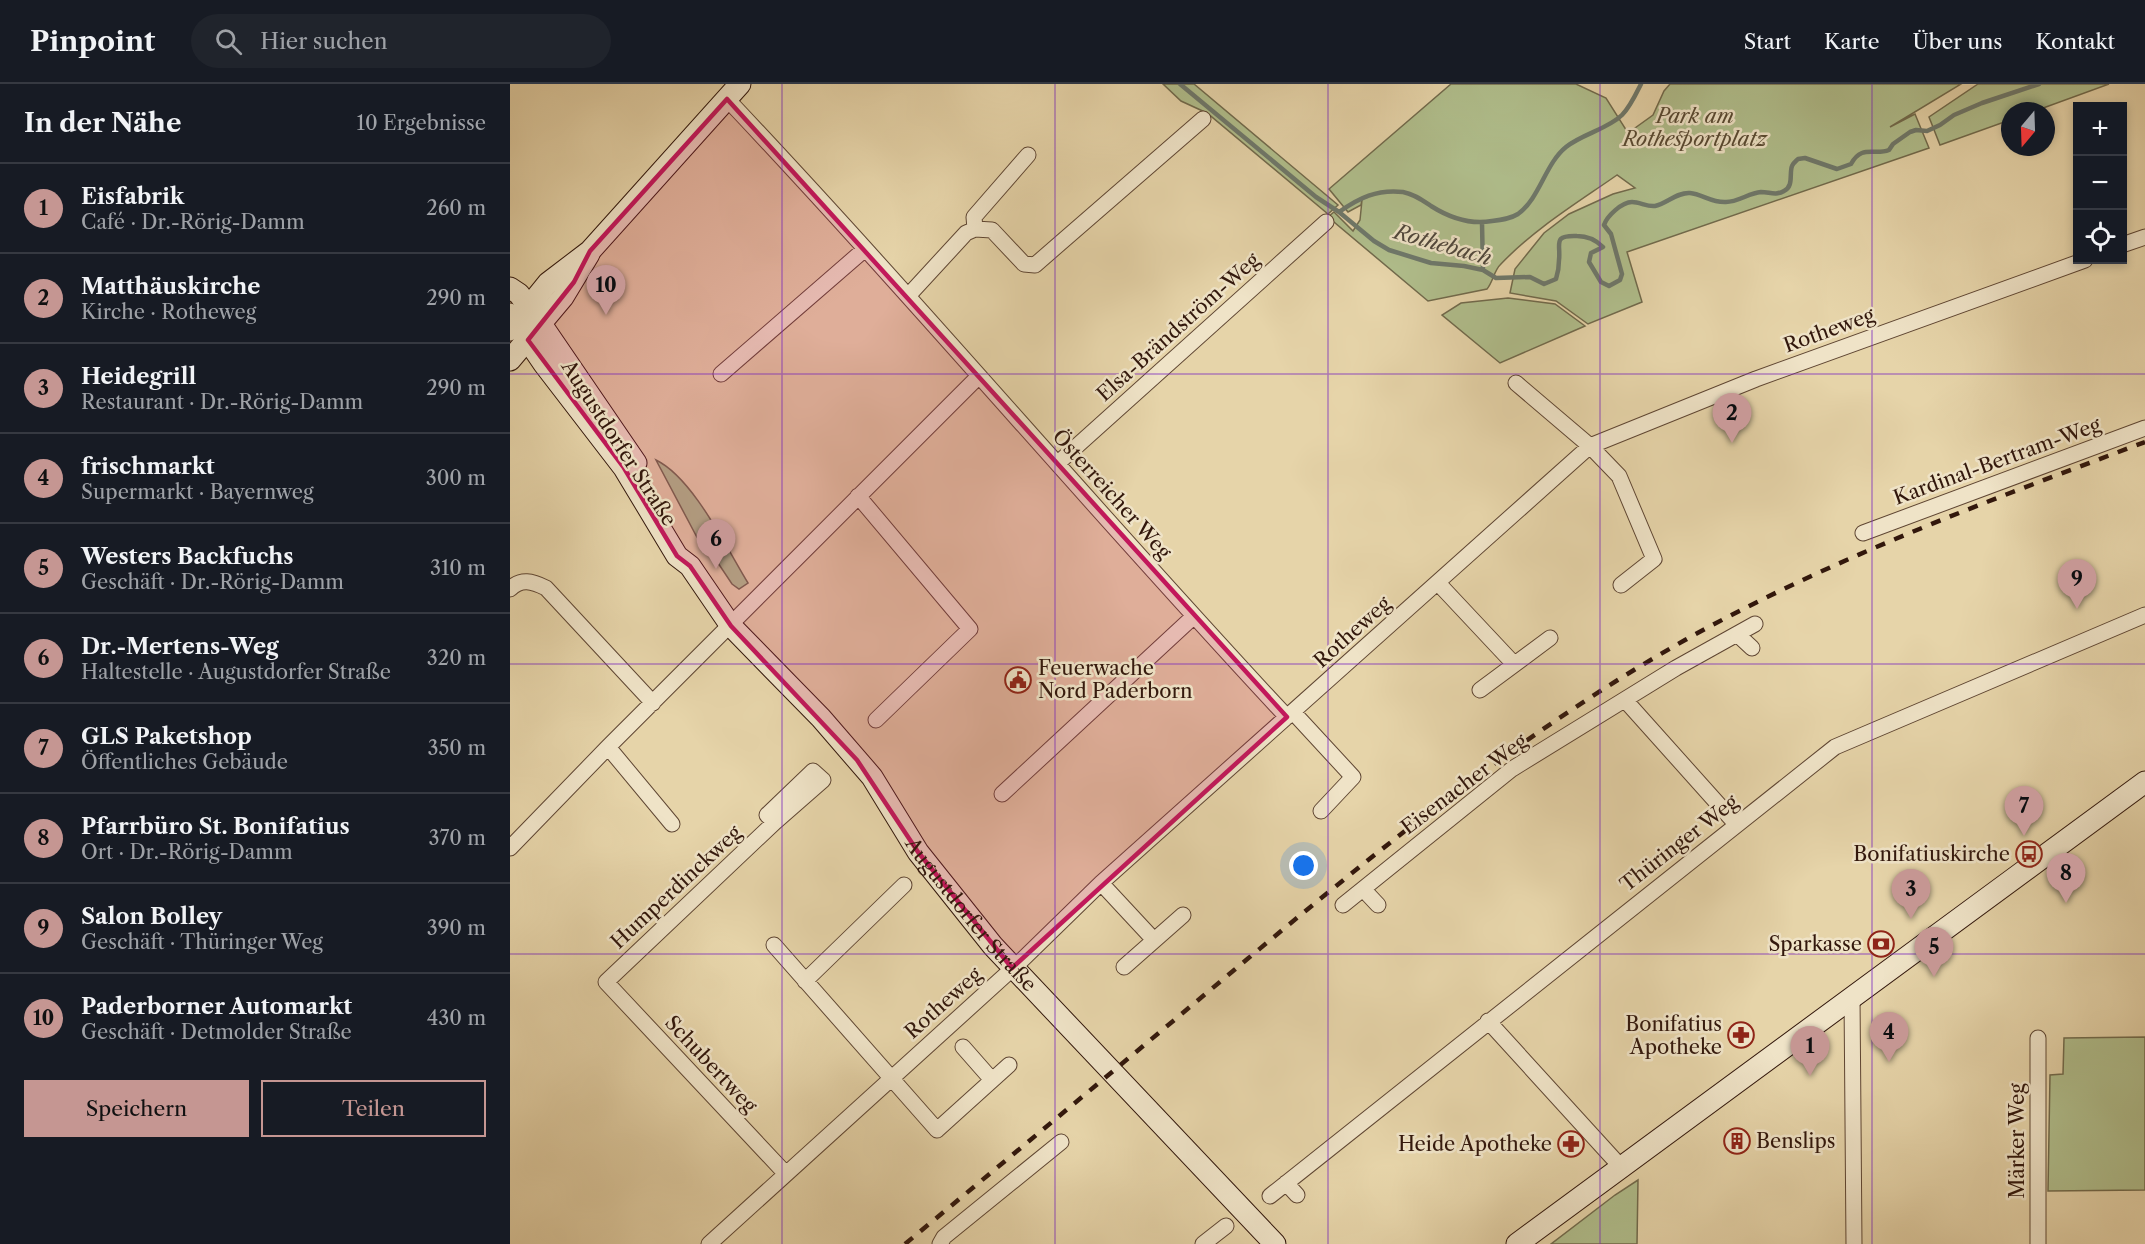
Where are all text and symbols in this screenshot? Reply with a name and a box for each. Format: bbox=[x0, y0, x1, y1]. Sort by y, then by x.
search box bbox=[191, 14, 611, 68]
text: Pinpoint bbox=[30, 24, 155, 58]
icon: search bbox=[212, 25, 245, 58]
text: Hier suchen bbox=[260, 28, 387, 55]
text: Start bbox=[1744, 29, 1791, 54]
text: Karte bbox=[1824, 29, 1880, 54]
text: Über uns bbox=[1913, 29, 2002, 54]
text: Kontakt bbox=[2035, 29, 2115, 54]
north arrow bbox=[2001, 102, 2055, 156]
map controls bbox=[2073, 102, 2127, 264]
button: + bbox=[2073, 102, 2127, 156]
park label: Park am Rothesportplatz bbox=[1621, 104, 1769, 151]
text: In der Nähe bbox=[24, 107, 181, 139]
text: 10 Ergebnisse bbox=[357, 111, 486, 135]
button: − bbox=[2073, 156, 2127, 210]
text: Eisfabrik bbox=[81, 183, 184, 210]
text: 1 bbox=[39, 196, 48, 220]
text: 260 m bbox=[426, 196, 486, 220]
text: Café · Dr.-Rörig-Damm bbox=[81, 210, 305, 234]
button: locate bbox=[2073, 210, 2127, 264]
water label: Rothebach bbox=[1390, 218, 1495, 270]
street label: Elsa-Brändström-Weg bbox=[1092, 247, 1264, 406]
pin: 10 bbox=[586, 266, 626, 315]
text: Matthäuskirche bbox=[81, 273, 260, 300]
text: 2 bbox=[38, 286, 49, 310]
text: 290 m bbox=[426, 286, 486, 310]
text: Kirche · Rotheweg bbox=[81, 300, 256, 324]
street label: Rotheweg bbox=[1780, 302, 1878, 358]
street label: Augustdorfer Straße bbox=[556, 355, 682, 530]
text: Heidegrill bbox=[81, 363, 196, 390]
text: 3 bbox=[38, 376, 49, 400]
text: 290 m bbox=[426, 376, 486, 400]
text: Restaurant · Dr.-Rörig-Damm bbox=[81, 390, 363, 414]
pin: 2 bbox=[1712, 394, 1752, 443]
street label: Kardinal-Bertram-Weg bbox=[1890, 412, 2104, 510]
street label: Österreicher Weg bbox=[1047, 424, 1178, 564]
text: frischmarkt bbox=[81, 453, 215, 480]
text: 4 bbox=[38, 466, 49, 490]
text: 300 m bbox=[426, 466, 486, 490]
text: Supermarkt · Bayernweg bbox=[81, 480, 314, 504]
pin: 6 bbox=[696, 520, 736, 569]
text: Westers Backfuchs bbox=[81, 543, 294, 570]
text: 5 bbox=[38, 556, 49, 580]
text: 310 m bbox=[430, 556, 486, 580]
pin: 9 bbox=[2058, 560, 2096, 609]
text: Geschäft · Dr.-Rörig-Damm bbox=[81, 570, 344, 594]
street label: Rotheweg bbox=[1309, 591, 1396, 673]
text: Dr.-Mertens-Weg bbox=[81, 633, 279, 660]
text: 6 bbox=[38, 646, 49, 670]
text: 320 m bbox=[427, 646, 486, 670]
place label: Feuerwache Nord Paderborn bbox=[1038, 656, 1193, 703]
text: Haltestelle · Augustdorfer Straße bbox=[81, 660, 391, 684]
public building icon: Feuerwache Nord Paderborn bbox=[1003, 665, 1033, 695]
text: GLS Paketshop bbox=[81, 723, 252, 750]
street label: Eisenacher Weg bbox=[1396, 729, 1532, 839]
text: 7 bbox=[38, 736, 49, 760]
text: 350 m bbox=[428, 736, 486, 760]
text: Öffentliches Gebäude bbox=[81, 750, 288, 774]
pin: 7 bbox=[2004, 786, 2044, 836]
street label: Thüringer Weg bbox=[1615, 789, 1743, 896]
text: Pfarrbüro St. Bonifatius bbox=[81, 813, 350, 840]
street label: Humperdinckweg bbox=[606, 820, 747, 954]
text: 8 bbox=[37, 826, 50, 850]
text: 370 m bbox=[429, 826, 486, 850]
street label: Augustdorfer Straße bbox=[900, 832, 1042, 996]
bus stop icon: Bonifatiuskirche bbox=[2014, 839, 2044, 869]
text: Ort · Dr.-Rörig-Damm bbox=[81, 840, 293, 864]
place label: Bonifatiuskirche bbox=[1853, 842, 2010, 866]
your location bbox=[1289, 851, 1318, 880]
pin: 8 bbox=[2046, 854, 2086, 903]
pin: 3 bbox=[1892, 870, 1930, 919]
text: Salon Bolley bbox=[81, 903, 222, 930]
text: 9 bbox=[38, 916, 49, 940]
text: 390 m bbox=[427, 916, 486, 940]
pin: 5 bbox=[1914, 928, 1954, 977]
bank icon: Sparkasse bbox=[1866, 929, 1896, 959]
text: Geschäft · Thüringer Weg bbox=[81, 930, 323, 954]
place label: Sparkasse bbox=[1768, 932, 1862, 956]
street label: Rotheweg bbox=[900, 962, 987, 1044]
text: Paderborner Automarkt bbox=[81, 993, 352, 1020]
text: 10 bbox=[33, 1006, 54, 1030]
text: 430 m bbox=[427, 1006, 486, 1030]
street label: Schubertweg bbox=[660, 1011, 762, 1118]
place label: Bonifatius Apotheke bbox=[1625, 1012, 1722, 1059]
pin: 4 bbox=[1870, 1012, 1908, 1062]
text: Geschäft · Detmolder Straße bbox=[81, 1020, 352, 1044]
pharmacy icon: Bonifatius Apotheke bbox=[1726, 1020, 1756, 1050]
pin: 1 bbox=[1790, 1026, 1830, 1076]
button: Speichern bbox=[24, 1080, 249, 1137]
button: Teilen bbox=[261, 1080, 486, 1137]
street label: Märker Weg bbox=[2005, 1083, 2029, 1199]
building icon: Benslips bbox=[1722, 1126, 1752, 1156]
pharmacy icon: Heide Apotheke bbox=[1556, 1129, 1586, 1159]
place label: Benslips bbox=[1756, 1129, 1835, 1153]
place label: Heide Apotheke bbox=[1398, 1132, 1552, 1156]

